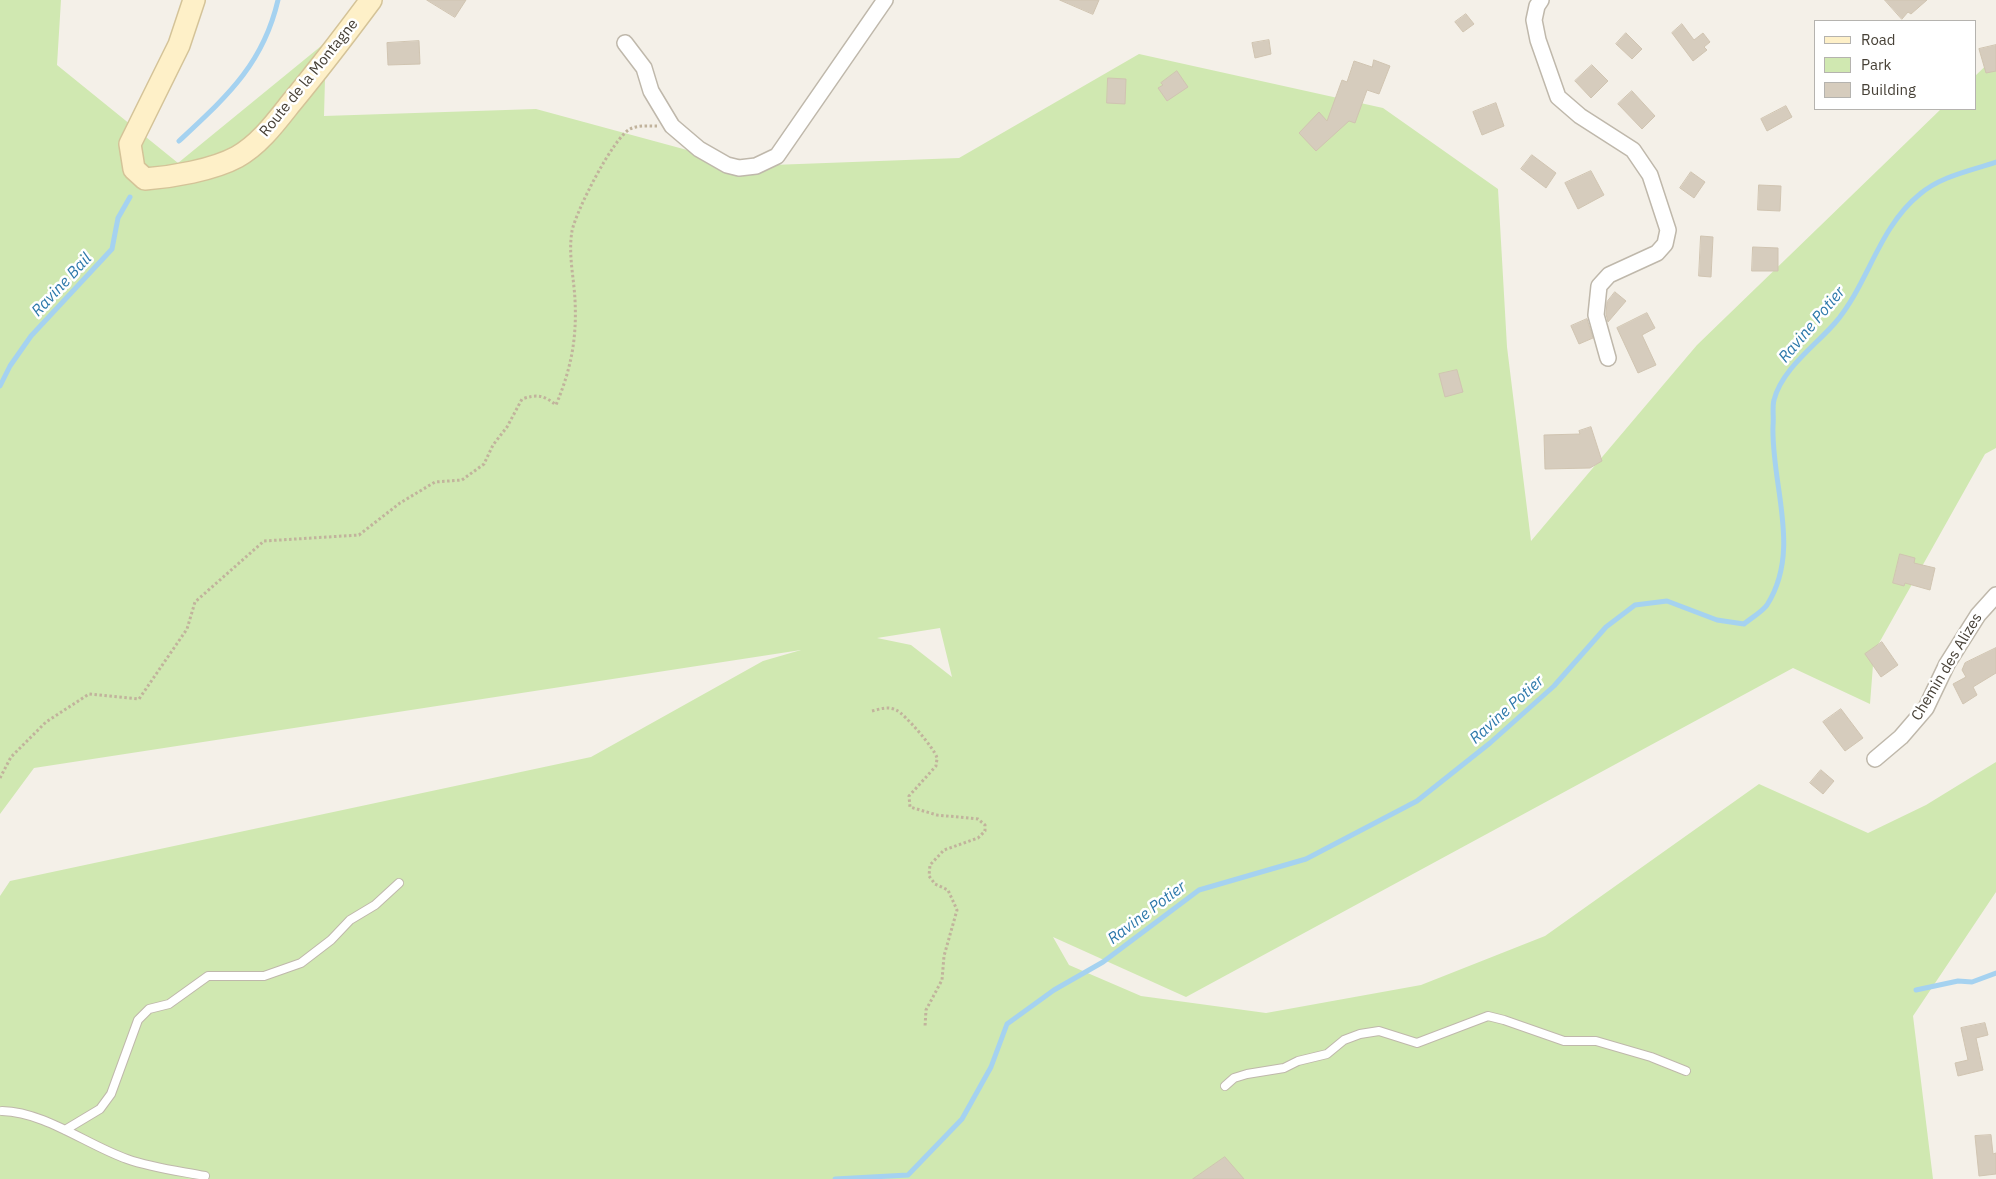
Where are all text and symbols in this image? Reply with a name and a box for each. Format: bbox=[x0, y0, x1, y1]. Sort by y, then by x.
street label: Route de la Montagne bbox=[256, 15, 362, 141]
legend bbox=[1814, 20, 1976, 110]
text: Road bbox=[1861, 30, 1896, 49]
text: Park bbox=[1861, 55, 1891, 74]
text: Building bbox=[1861, 80, 1916, 99]
water label: Ravine Bail bbox=[28, 249, 96, 321]
water label: Ravine Potier bbox=[1775, 283, 1849, 367]
street label: Chemin des Alizes bbox=[1908, 610, 1986, 724]
water label: Ravine Potier bbox=[1466, 672, 1548, 748]
water label: Ravine Potier bbox=[1104, 877, 1190, 949]

